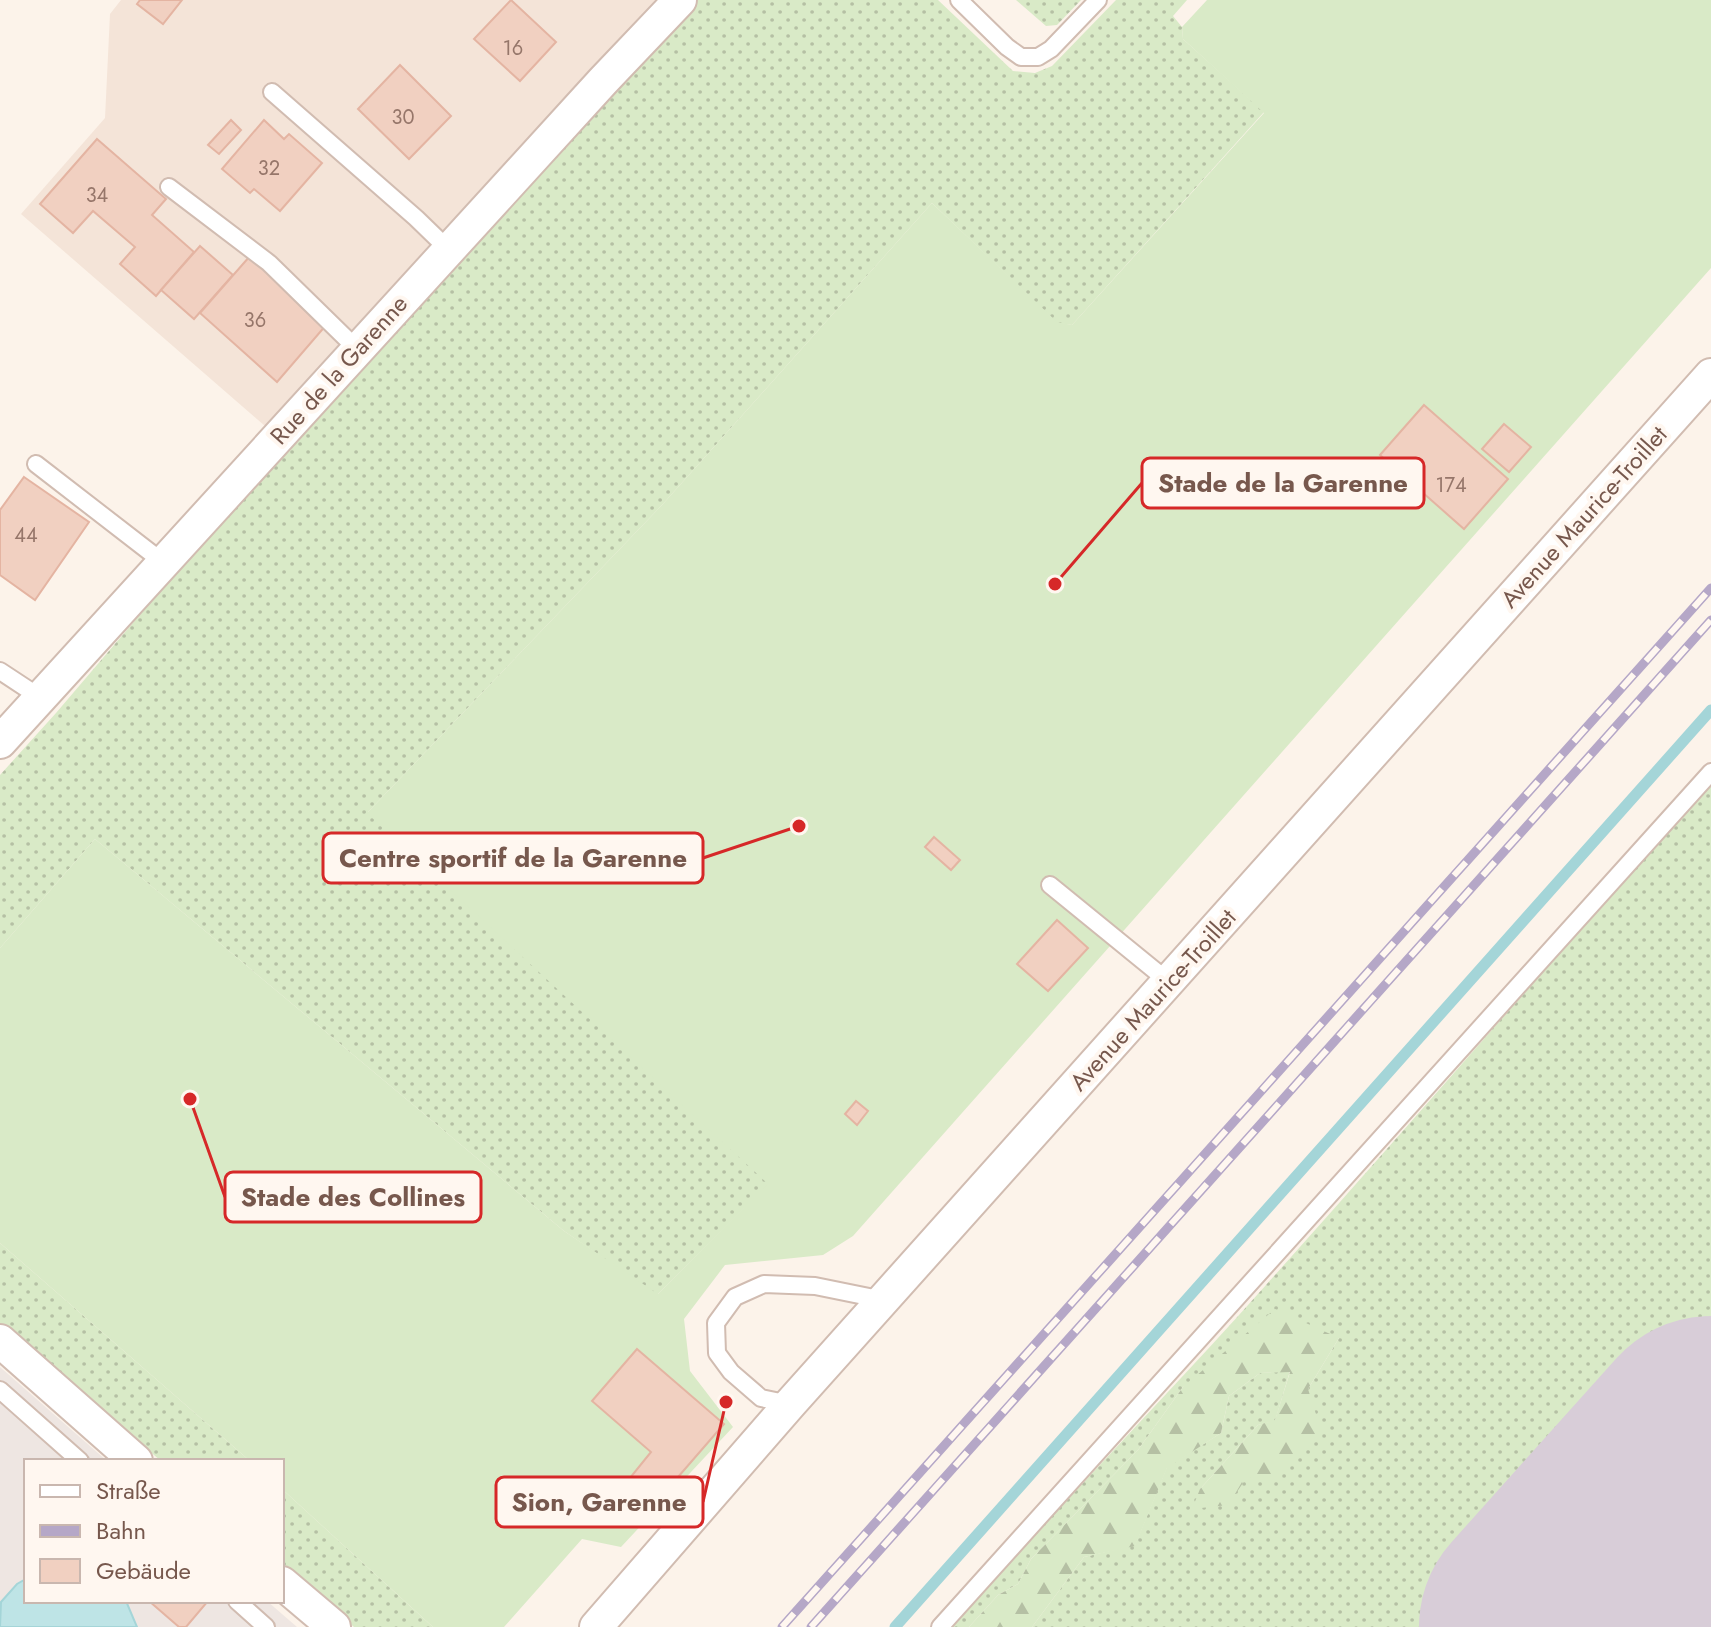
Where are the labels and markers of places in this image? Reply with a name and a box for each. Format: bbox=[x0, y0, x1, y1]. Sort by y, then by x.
callout: Stade de la Garenne bbox=[1142, 458, 1424, 508]
callout: Centre sportif de la Garenne bbox=[323, 833, 703, 883]
callout: Stade des Collines bbox=[225, 1172, 481, 1222]
callout: Sion, Garenne bbox=[496, 1477, 703, 1527]

